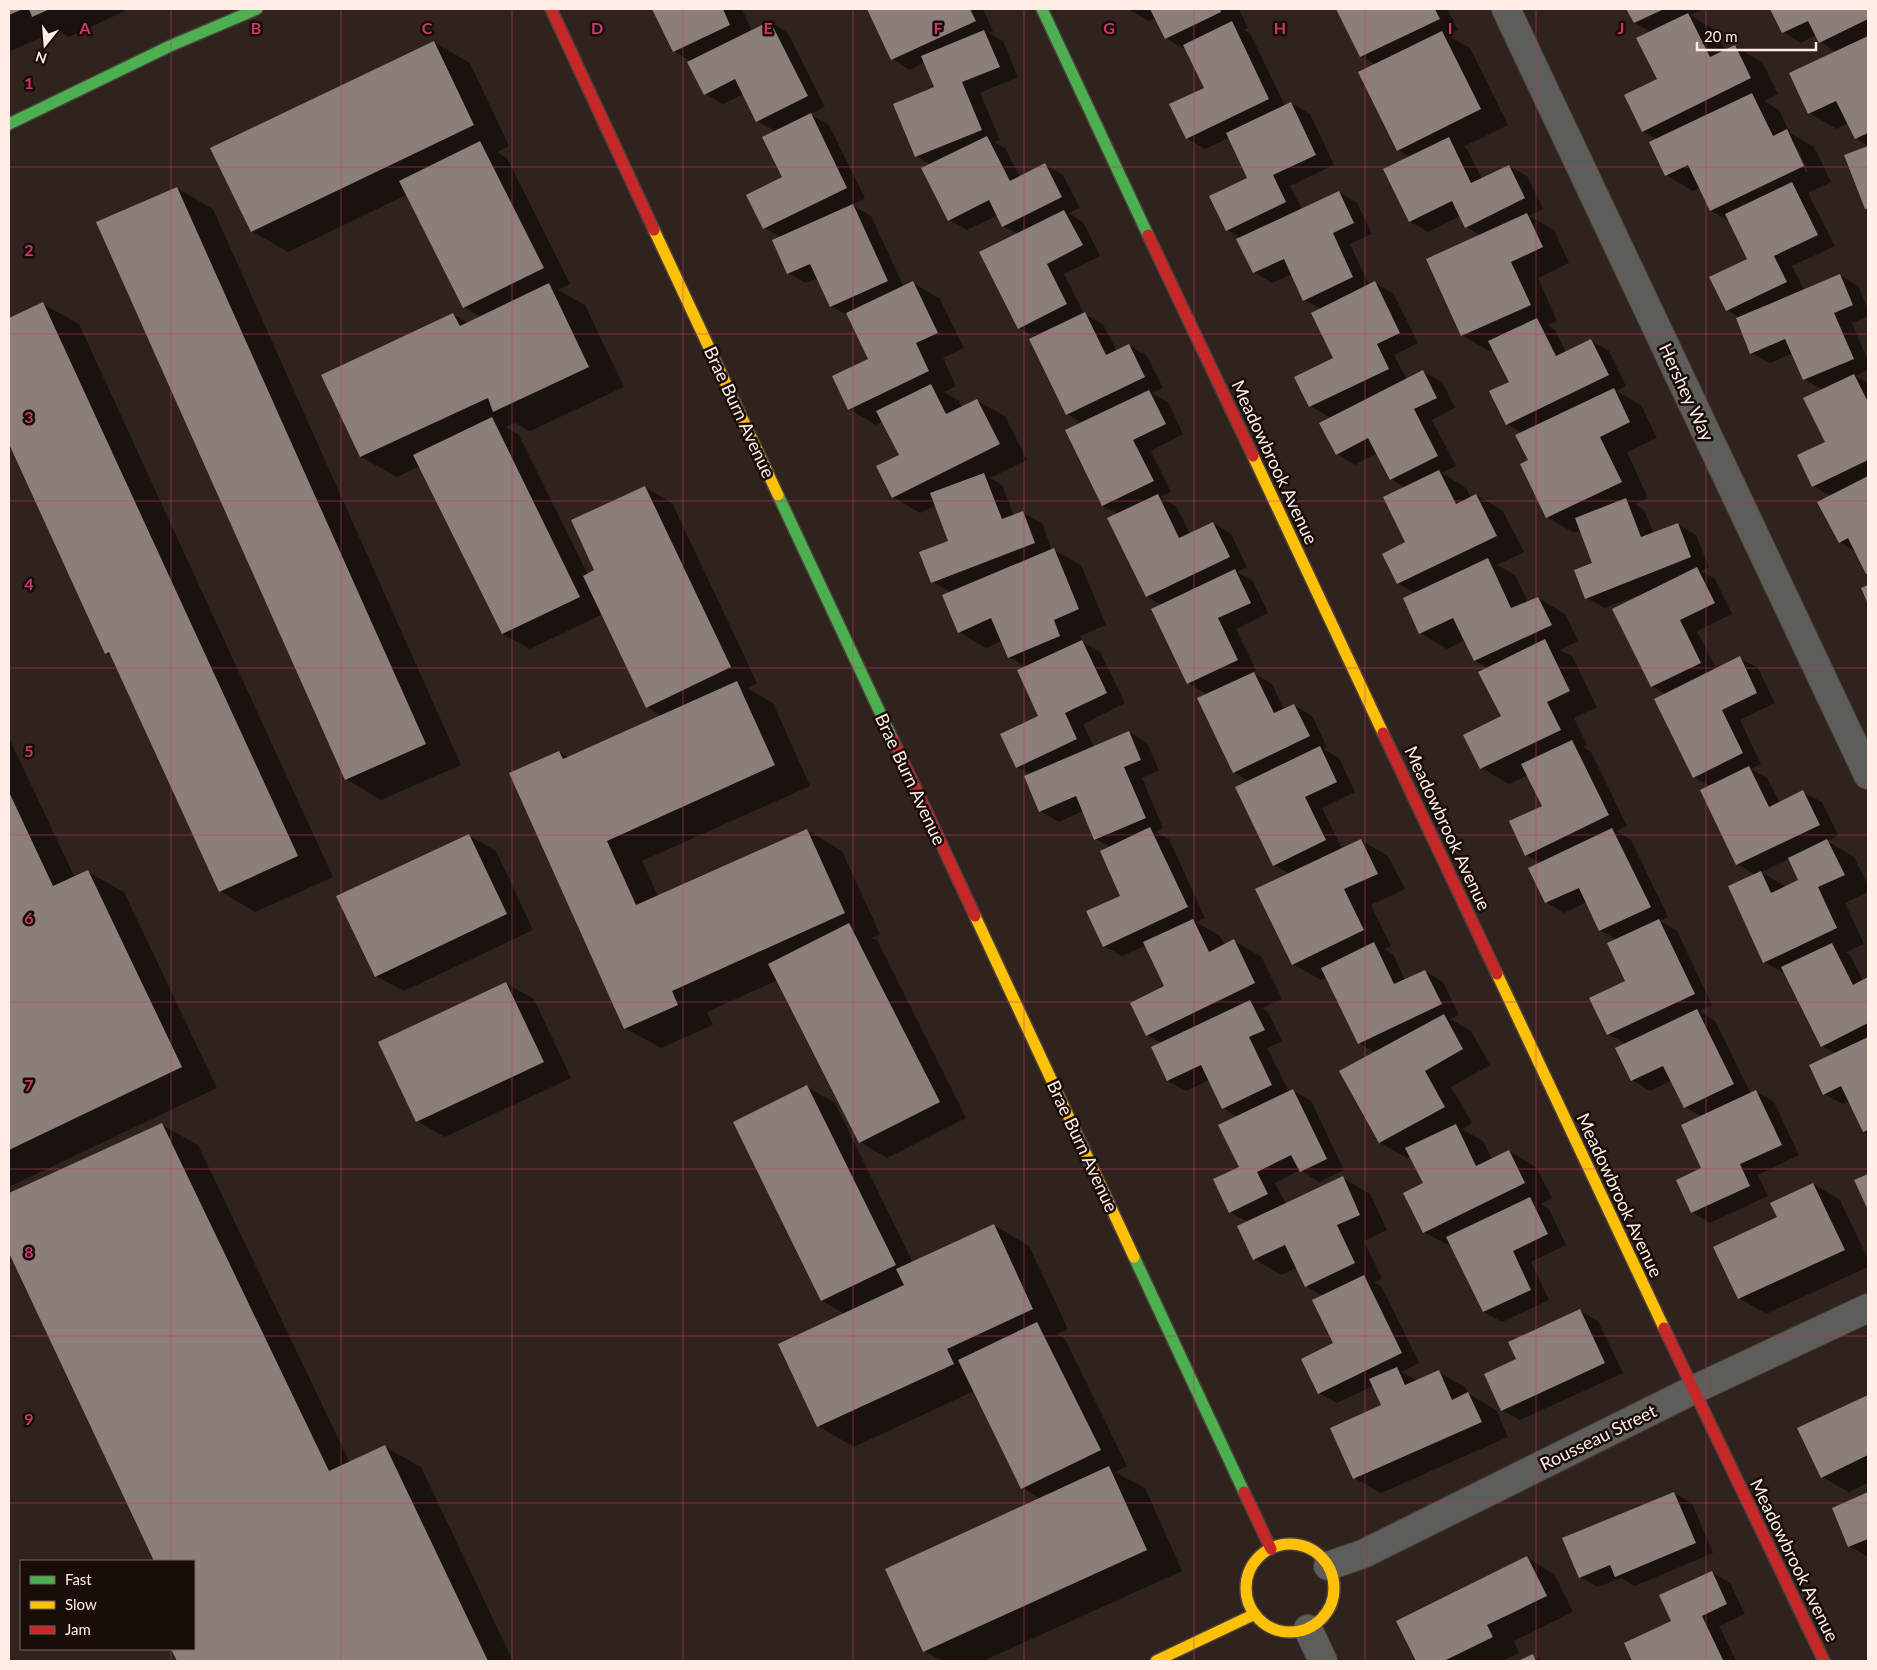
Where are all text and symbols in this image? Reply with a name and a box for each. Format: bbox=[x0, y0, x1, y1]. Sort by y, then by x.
text: A bbox=[78, 18, 91, 37]
text: B bbox=[251, 18, 261, 37]
text: C bbox=[422, 18, 433, 37]
text: D bbox=[591, 18, 603, 37]
text: E bbox=[763, 18, 773, 37]
text: F bbox=[933, 18, 943, 37]
text: G bbox=[1103, 18, 1115, 37]
text: H bbox=[1274, 18, 1286, 37]
text: I bbox=[1448, 18, 1452, 37]
text: J bbox=[1618, 18, 1624, 37]
north arrow bbox=[20, 20, 70, 70]
scale bar bbox=[1697, 20, 1816, 52]
text: 20 m bbox=[1704, 27, 1738, 45]
text: N bbox=[33, 48, 49, 68]
text: 1 bbox=[24, 73, 34, 92]
text: 2 bbox=[24, 240, 34, 259]
street label: Hershey Way bbox=[1655, 340, 1720, 445]
street label: Brae Burn Avenue bbox=[700, 343, 780, 481]
street label: Meadowbrook Avenue bbox=[1227, 376, 1323, 548]
text: 3 bbox=[24, 407, 34, 426]
text: 4 bbox=[24, 574, 34, 593]
street label: Brae Burn Avenue bbox=[871, 710, 951, 848]
text: 5 bbox=[24, 741, 34, 760]
street label: Meadowbrook Avenue bbox=[1400, 742, 1496, 914]
text: 6 bbox=[24, 908, 34, 927]
text: 7 bbox=[24, 1075, 34, 1094]
street label: Brae Burn Avenue bbox=[1043, 1077, 1123, 1215]
street label: Meadowbrook Avenue bbox=[1572, 1109, 1668, 1281]
text: 8 bbox=[24, 1242, 34, 1261]
street label: Rousseau Street bbox=[1536, 1399, 1660, 1475]
text: 9 bbox=[24, 1409, 34, 1428]
street label: Meadowbrook Avenue bbox=[1746, 1475, 1844, 1645]
legend bbox=[20, 1560, 195, 1650]
text: Fast bbox=[65, 1570, 92, 1588]
text: Slow bbox=[65, 1595, 97, 1613]
text: Jam bbox=[65, 1620, 91, 1638]

